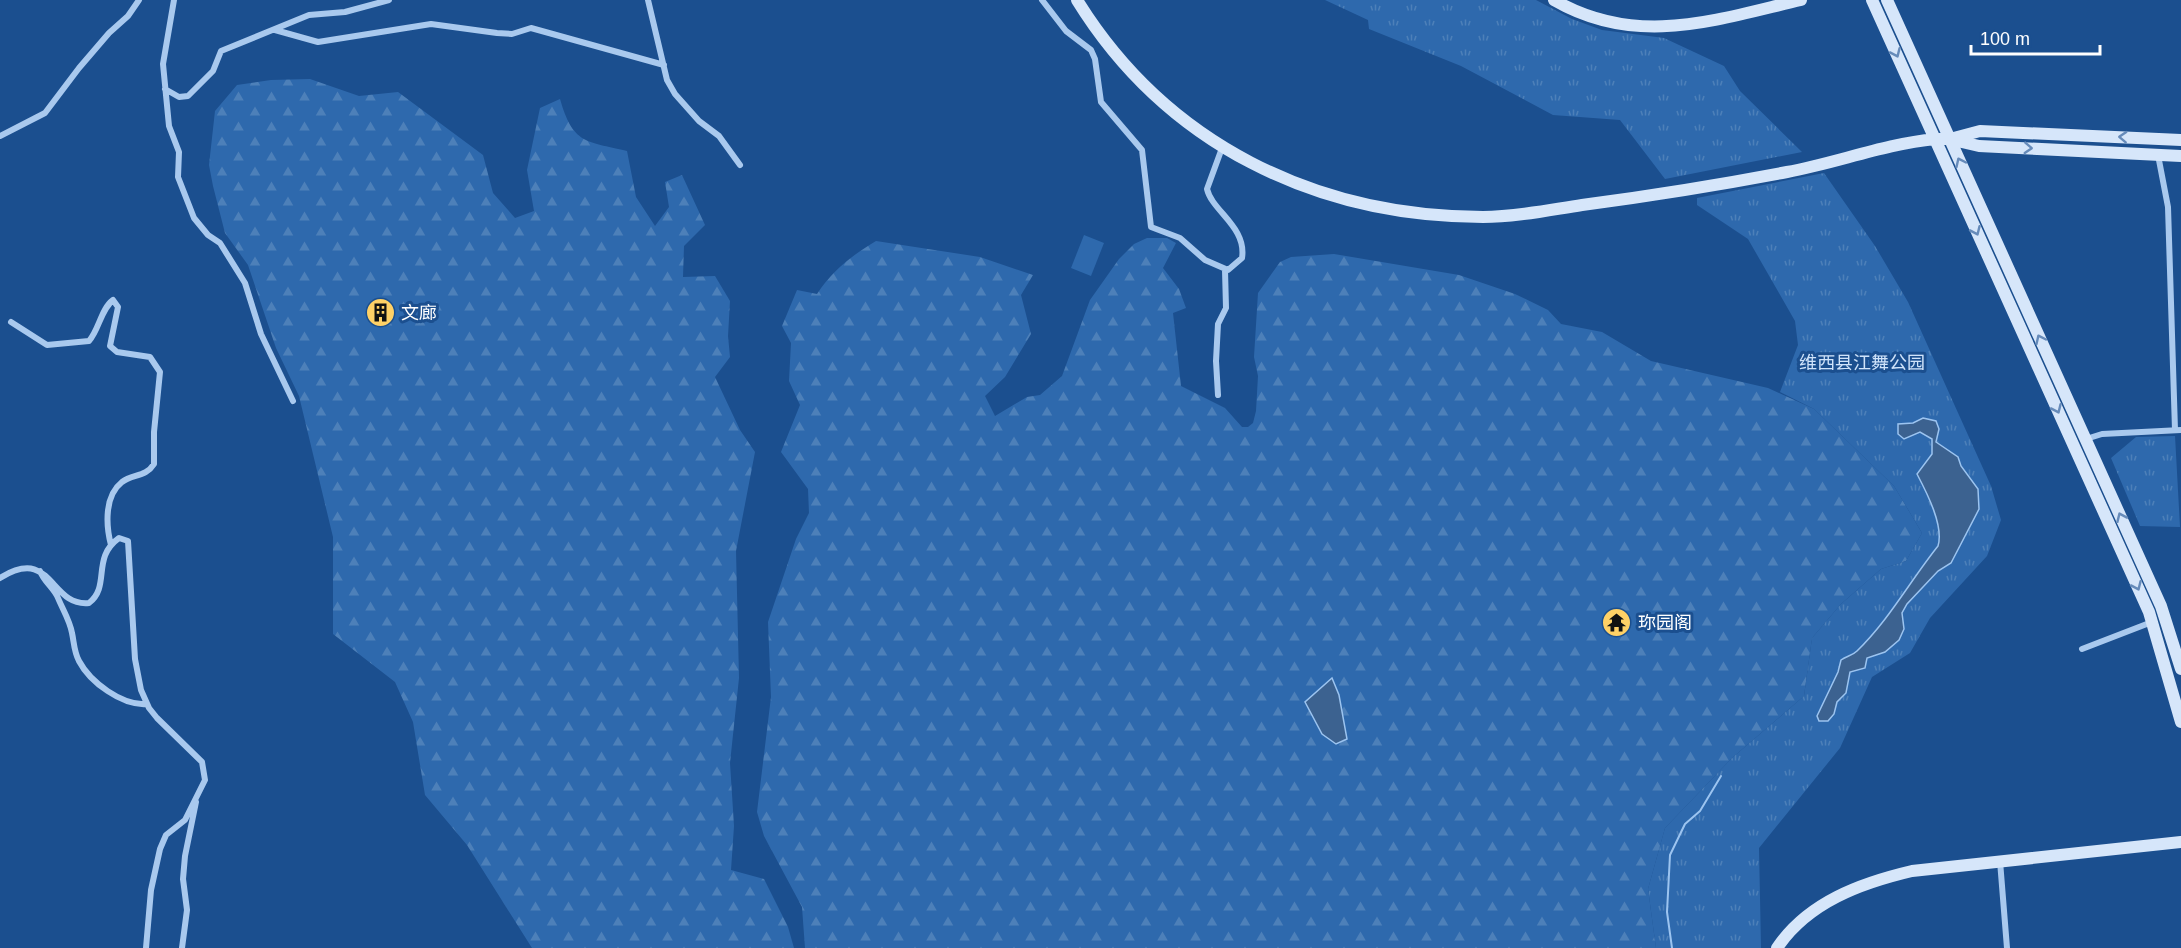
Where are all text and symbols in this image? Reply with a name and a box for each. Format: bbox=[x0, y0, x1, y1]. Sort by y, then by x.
scale bar bbox=[1971, 18, 2100, 56]
text: 100 m bbox=[1980, 29, 2030, 49]
one-way arrow bbox=[1889, 47, 1901, 58]
one-way arrow bbox=[2118, 131, 2127, 144]
one-way arrow bbox=[2023, 142, 2032, 155]
one-way arrow bbox=[1955, 157, 1967, 168]
one-way arrow bbox=[1969, 225, 1981, 236]
building icon: 文廊 bbox=[364, 297, 396, 329]
place label: 文廊 bbox=[401, 303, 437, 323]
one-way arrow bbox=[2036, 335, 2048, 346]
park label: 维西县江舞公园 bbox=[1799, 353, 1925, 373]
one-way arrow bbox=[2049, 402, 2061, 413]
one-way arrow bbox=[2116, 512, 2128, 523]
one-way arrow bbox=[2130, 580, 2142, 591]
temple icon: 珎园阁 bbox=[1601, 607, 1633, 639]
place label: 珎园阁 bbox=[1638, 613, 1692, 633]

